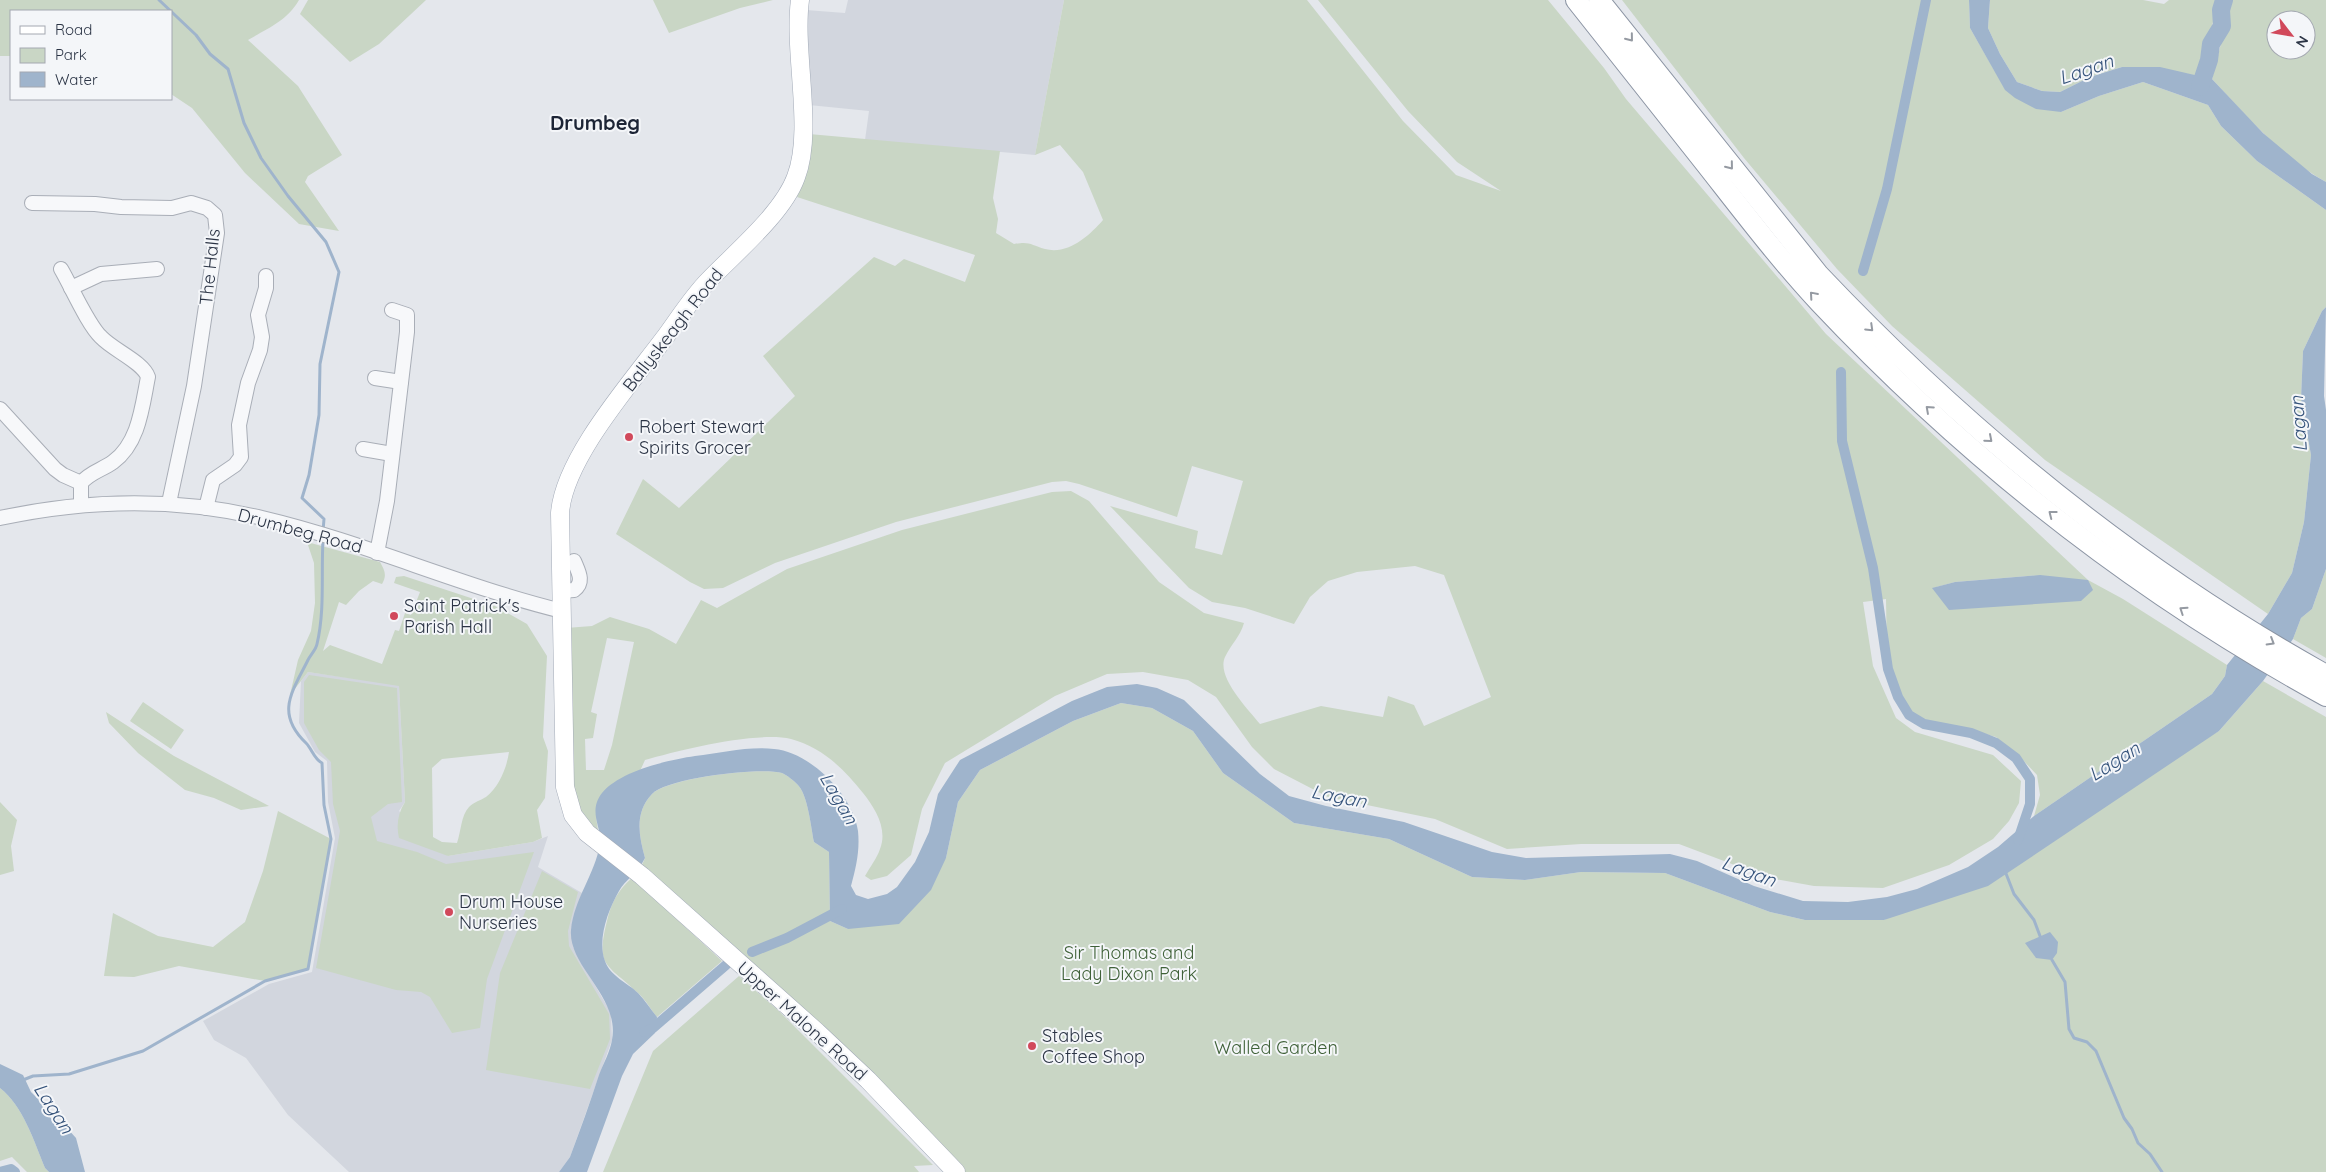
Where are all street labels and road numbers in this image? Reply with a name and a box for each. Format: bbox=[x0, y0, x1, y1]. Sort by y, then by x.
street label: The Halls bbox=[194, 228, 225, 306]
street label: Ballyskeagh Road bbox=[617, 263, 728, 396]
street label: Drumbeg Road bbox=[235, 503, 365, 558]
street label: Upper Malone Road bbox=[732, 956, 872, 1085]

